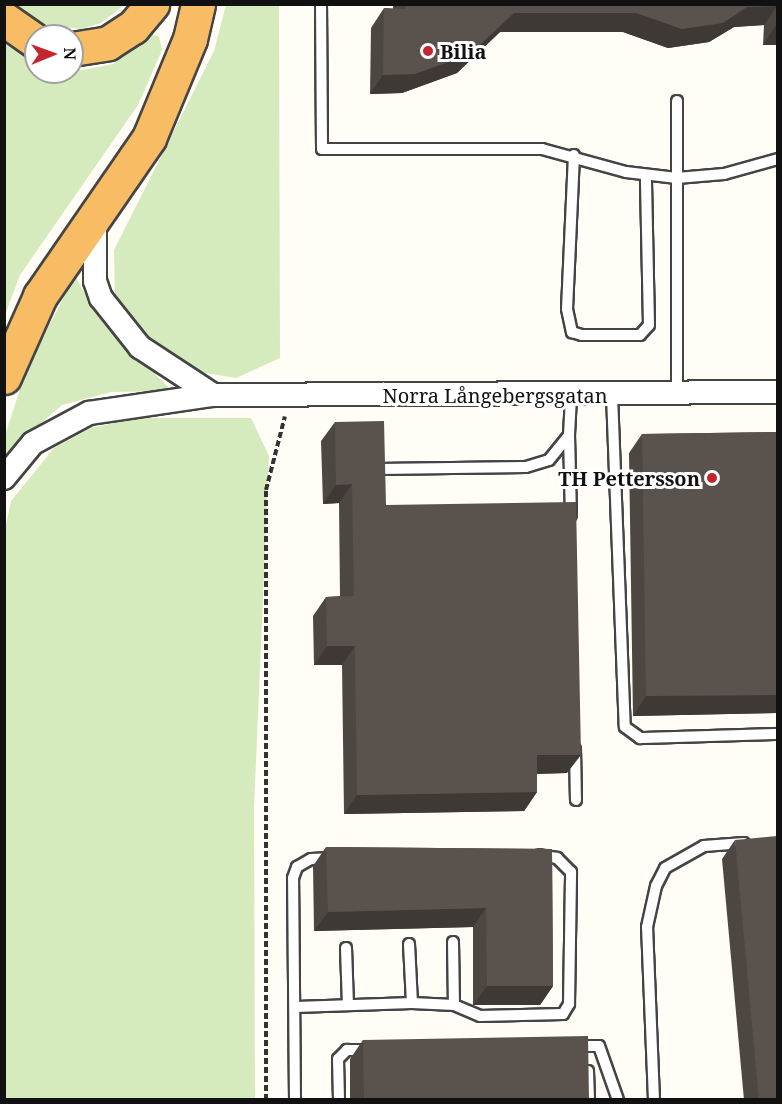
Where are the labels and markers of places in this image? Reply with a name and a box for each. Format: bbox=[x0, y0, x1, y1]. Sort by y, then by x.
place label: Bilia bbox=[440, 39, 487, 63]
marker: Bilia bbox=[421, 44, 435, 58]
place label: TH Pettersson bbox=[558, 466, 700, 490]
marker: TH Pettersson bbox=[705, 471, 719, 485]

